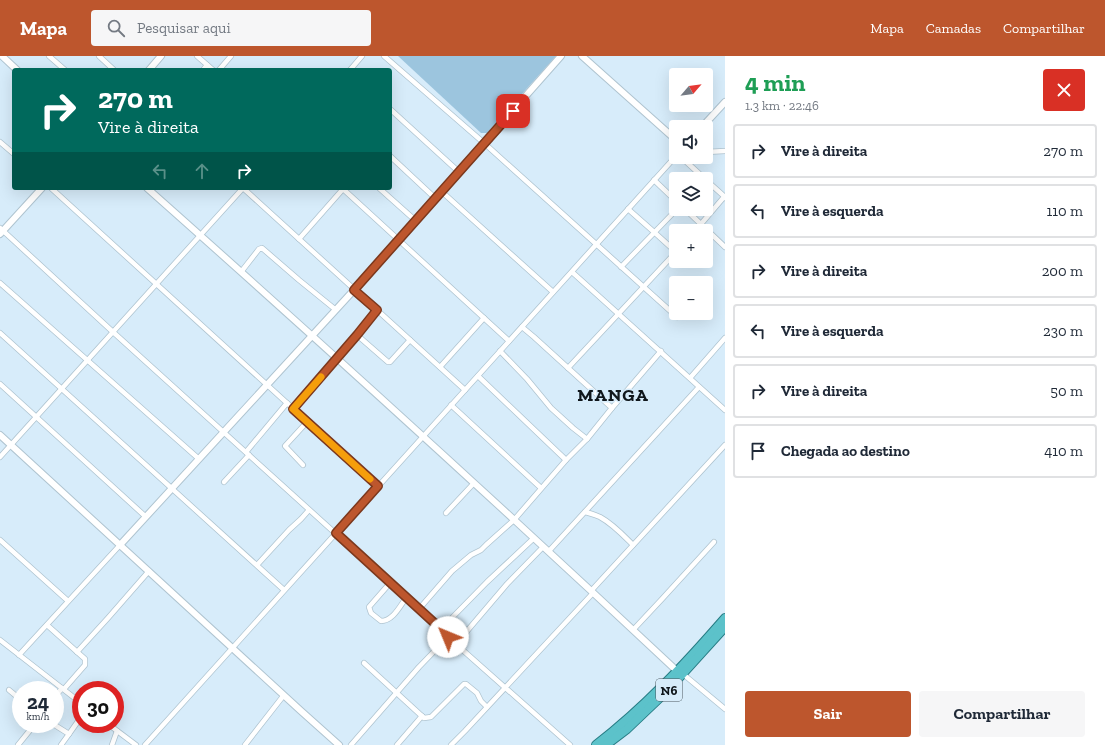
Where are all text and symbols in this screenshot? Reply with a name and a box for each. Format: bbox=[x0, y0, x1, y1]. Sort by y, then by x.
search box bbox=[91, 10, 371, 46]
text: Mapa bbox=[20, 17, 67, 40]
icon: search bbox=[105, 17, 127, 39]
text: Pesquisar aqui bbox=[137, 19, 231, 37]
text: Mapa bbox=[870, 20, 904, 37]
text: Camadas bbox=[926, 20, 981, 37]
text: Compartilhar bbox=[1003, 20, 1085, 37]
north arrow bbox=[669, 68, 713, 112]
map controls bbox=[669, 68, 713, 320]
text: 4 min bbox=[745, 68, 806, 97]
button: close bbox=[1043, 69, 1085, 111]
text: 270 m bbox=[98, 82, 173, 115]
icon: right bbox=[32, 84, 84, 136]
pin bbox=[496, 94, 530, 128]
text: 1.3 km · 22:46 bbox=[745, 98, 819, 113]
icon: arrive bbox=[502, 100, 524, 122]
text: Vire à direita bbox=[98, 116, 199, 138]
button: sound bbox=[669, 120, 713, 164]
icon: right bbox=[747, 140, 769, 162]
text: Vire à direita bbox=[781, 142, 867, 160]
text: 270 m bbox=[1043, 142, 1083, 160]
icon: left bbox=[149, 160, 171, 182]
icon: ahead bbox=[191, 160, 213, 182]
icon: right bbox=[233, 160, 255, 182]
button: layers bbox=[669, 172, 713, 216]
icon: left bbox=[747, 200, 769, 222]
text: Vire à esquerda bbox=[781, 202, 884, 220]
text: 110 m bbox=[1046, 202, 1083, 220]
button: + bbox=[669, 224, 713, 268]
icon: right bbox=[747, 260, 769, 282]
text: Vire à direita bbox=[781, 262, 867, 280]
text: 200 m bbox=[1042, 262, 1083, 280]
button: − bbox=[669, 276, 713, 320]
icon: left bbox=[747, 320, 769, 342]
text: Vire à esquerda bbox=[781, 322, 884, 340]
text: 230 m bbox=[1043, 322, 1083, 340]
icon: right bbox=[747, 380, 769, 402]
text: Vire à direita bbox=[781, 382, 867, 400]
text: 50 m bbox=[1050, 382, 1083, 400]
district label: MANGA bbox=[577, 384, 649, 406]
icon: arrive bbox=[747, 440, 769, 462]
text: Chegada ao destino bbox=[781, 442, 910, 460]
text: 410 m bbox=[1044, 442, 1083, 460]
position arrow bbox=[427, 616, 469, 658]
road number: N6 bbox=[656, 679, 682, 701]
speed limit sign: 30 bbox=[72, 681, 124, 733]
text: 24 bbox=[27, 690, 49, 714]
button: Sair bbox=[745, 691, 911, 737]
button: Compartilhar bbox=[919, 691, 1085, 737]
text: km/h bbox=[27, 711, 49, 723]

